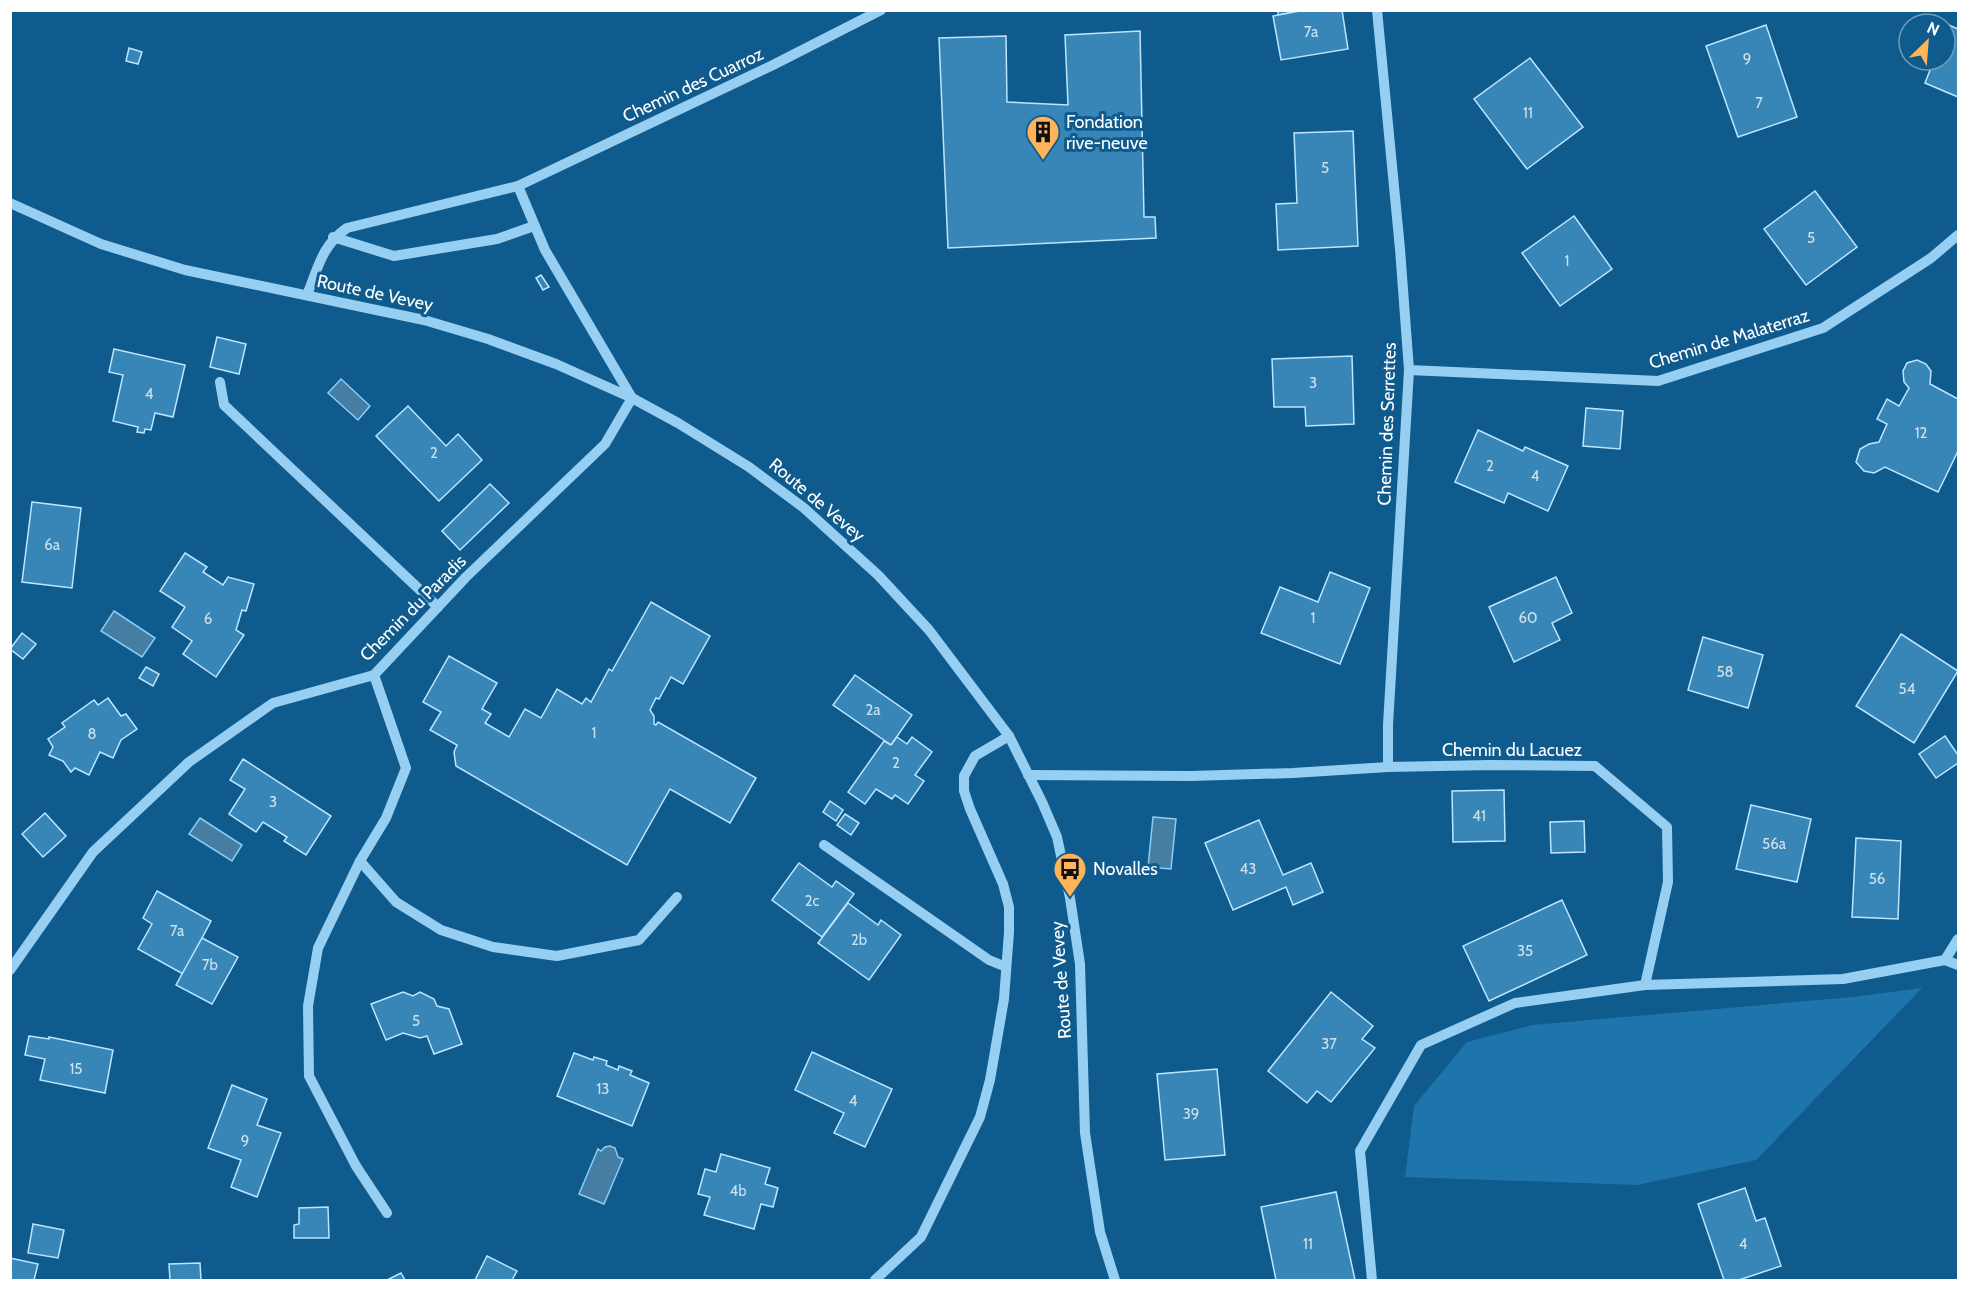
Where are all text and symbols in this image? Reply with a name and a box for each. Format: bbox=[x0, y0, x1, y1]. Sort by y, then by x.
north arrow bbox=[1897, 12, 1957, 72]
text: N bbox=[1924, 18, 1942, 40]
house number: 7a bbox=[1304, 23, 1319, 41]
street label: Chemin des Cuarroz bbox=[619, 43, 767, 127]
house number: 9 bbox=[1743, 50, 1751, 68]
house number: 7 bbox=[1755, 94, 1763, 112]
house number: 11 bbox=[1523, 104, 1533, 122]
place label: Fondation rive-neuve bbox=[1066, 111, 1148, 154]
building icon: Fondation rive-neuve bbox=[1025, 114, 1061, 161]
house number: 5 bbox=[1321, 159, 1329, 177]
house number: 5 bbox=[1807, 229, 1815, 247]
house number: 1 bbox=[1565, 252, 1569, 270]
street label: Route de Vevey bbox=[315, 270, 435, 316]
street label: Chemin de Malaterraz bbox=[1646, 304, 1812, 374]
street label: Chemin des Serrettes bbox=[1373, 342, 1401, 506]
house number: 3 bbox=[1309, 374, 1317, 392]
house number: 4 bbox=[145, 385, 154, 403]
house number: 12 bbox=[1915, 424, 1928, 442]
house number: 2 bbox=[430, 444, 438, 462]
street label: Route de Vevey bbox=[765, 454, 869, 546]
house number: 2 bbox=[1486, 457, 1494, 475]
house number: 4 bbox=[1531, 467, 1540, 485]
house number: 6a bbox=[44, 536, 61, 554]
street label: Chemin du Paradis bbox=[355, 550, 471, 666]
house number: 1 bbox=[1311, 609, 1315, 627]
house number: 60 bbox=[1519, 609, 1538, 627]
house number: 6 bbox=[204, 610, 212, 628]
house number: 58 bbox=[1716, 663, 1734, 681]
house number: 54 bbox=[1899, 680, 1916, 698]
house number: 2a bbox=[865, 701, 881, 719]
house number: 1 bbox=[592, 724, 596, 742]
house number: 8 bbox=[87, 725, 97, 743]
street label: Chemin du Lacuez bbox=[1442, 739, 1583, 761]
house number: 2 bbox=[892, 754, 900, 772]
house number: 3 bbox=[269, 793, 277, 811]
house number: 41 bbox=[1472, 807, 1486, 825]
house number: 56a bbox=[1762, 835, 1787, 853]
bus stop icon: Novalles bbox=[1052, 851, 1088, 898]
place label: Novalles bbox=[1093, 858, 1158, 880]
house number: 43 bbox=[1240, 860, 1256, 878]
house number: 56 bbox=[1869, 870, 1885, 888]
house number: 2c bbox=[805, 892, 820, 910]
street label: Route de Vevey bbox=[1046, 920, 1076, 1040]
house number: 7a bbox=[170, 922, 185, 940]
house number: 2b bbox=[851, 931, 867, 949]
house number: 35 bbox=[1517, 942, 1533, 960]
house number: 7b bbox=[202, 956, 218, 974]
house number: 5 bbox=[412, 1012, 420, 1030]
house number: 37 bbox=[1321, 1035, 1337, 1053]
house number: 15 bbox=[69, 1060, 83, 1078]
house number: 13 bbox=[596, 1080, 610, 1098]
house number: 4 bbox=[849, 1092, 858, 1110]
house number: 39 bbox=[1183, 1105, 1199, 1123]
house number: 9 bbox=[241, 1132, 249, 1150]
house number: 4b bbox=[730, 1182, 747, 1200]
house number: 11 bbox=[1303, 1235, 1313, 1253]
house number: 4 bbox=[1739, 1235, 1748, 1253]

